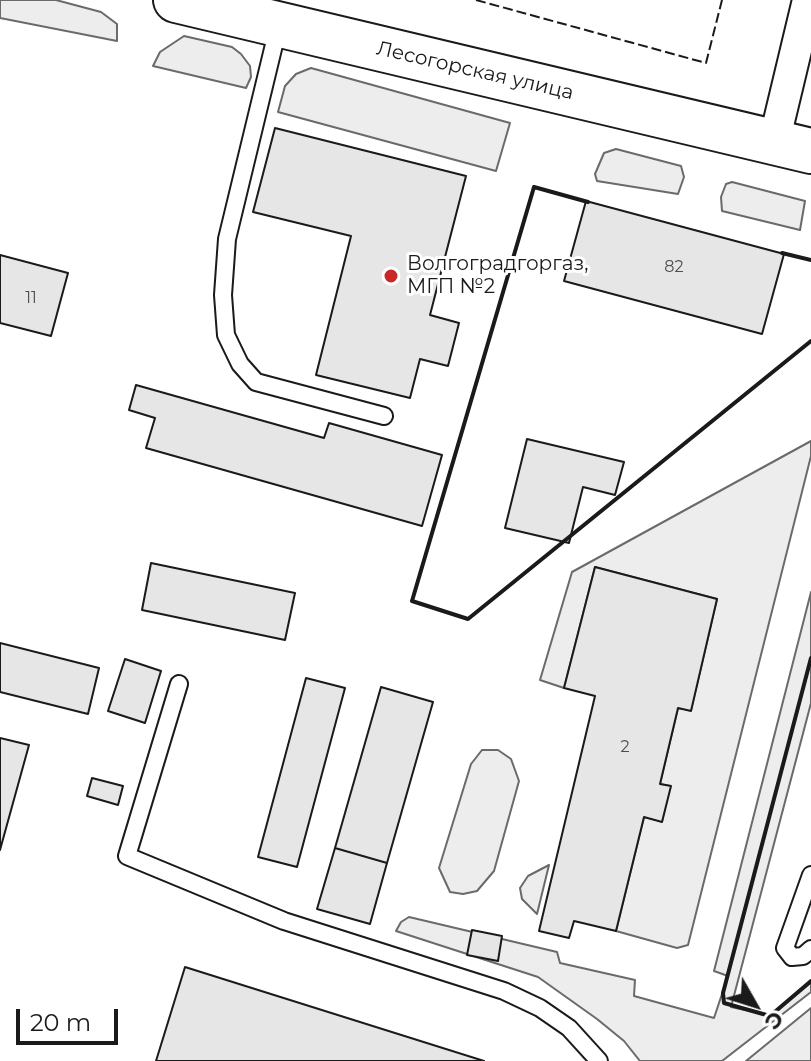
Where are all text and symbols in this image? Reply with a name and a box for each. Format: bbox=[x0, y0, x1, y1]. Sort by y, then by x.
street label: Лесогорская улица bbox=[374, 37, 576, 105]
place label: Волгоградгоргаз, МГП №2 bbox=[407, 252, 588, 299]
house number: 82 bbox=[664, 257, 684, 277]
marker: Волгоградгоргаз, МГП №2 bbox=[382, 267, 400, 285]
house number: 11 bbox=[25, 288, 37, 308]
house number: 2 bbox=[620, 737, 630, 757]
north arrow bbox=[715, 965, 795, 1045]
scale bar bbox=[20, 993, 122, 1043]
text: С bbox=[759, 1006, 790, 1035]
text: 20 m bbox=[30, 1008, 91, 1037]

